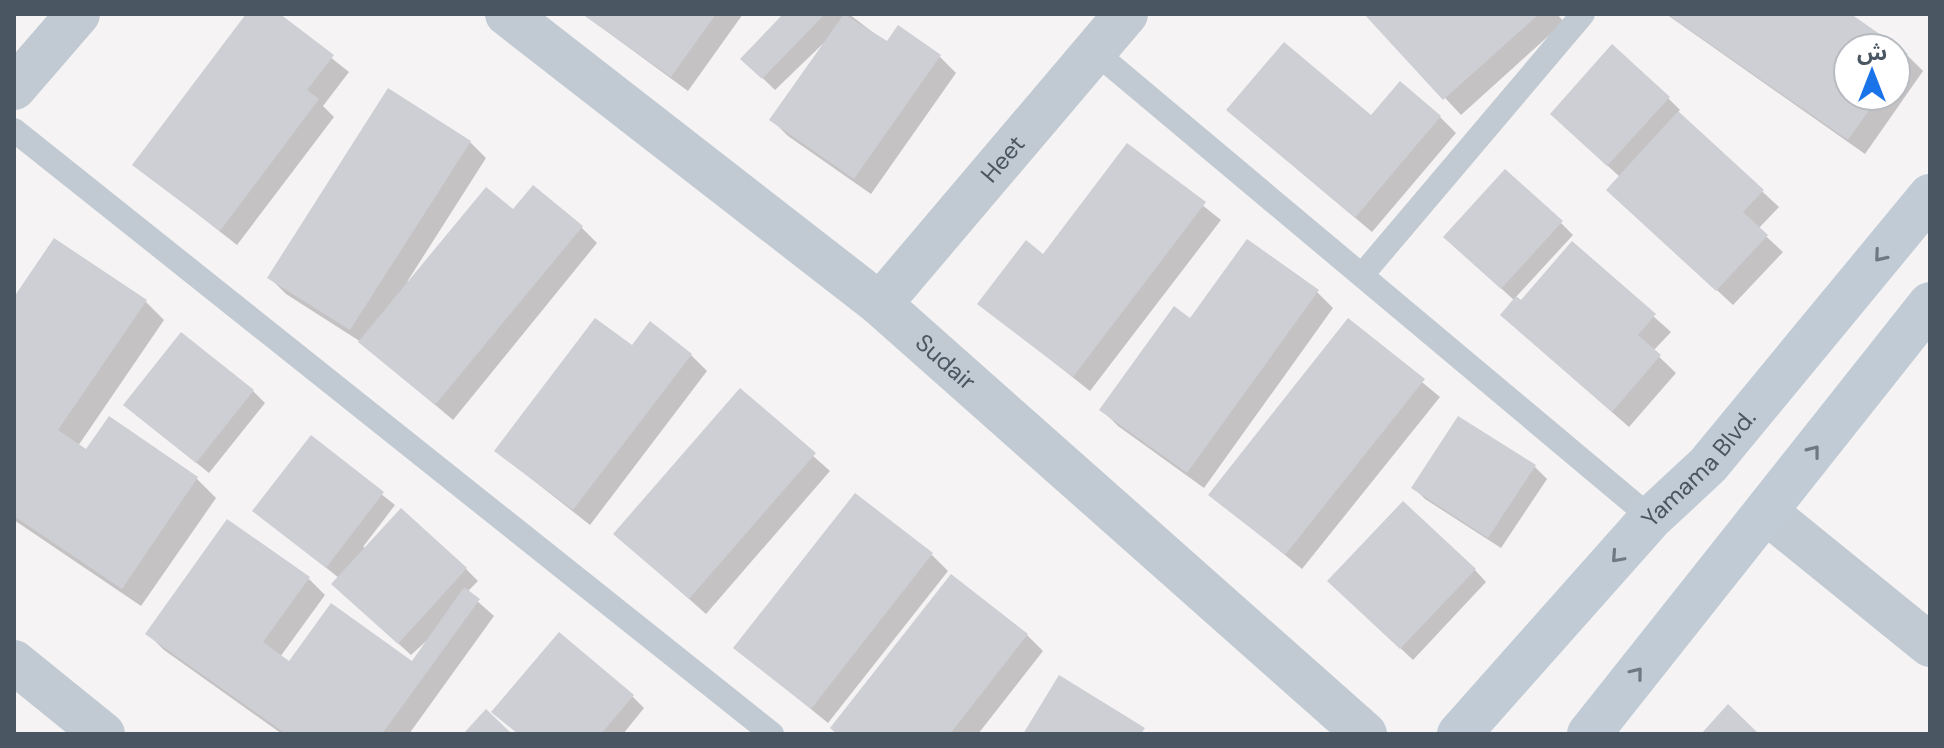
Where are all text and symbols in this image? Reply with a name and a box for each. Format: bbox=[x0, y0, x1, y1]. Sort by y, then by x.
north arrow bbox=[1832, 32, 1912, 112]
text: ش bbox=[1857, 38, 1887, 67]
street label: Heet bbox=[974, 129, 1031, 189]
one-way arrow bbox=[1875, 247, 1890, 261]
street label: Sudair bbox=[909, 327, 983, 397]
street label: Yamama Blvd. bbox=[1634, 403, 1762, 533]
one-way arrow bbox=[1804, 446, 1819, 460]
one-way arrow bbox=[1612, 547, 1627, 562]
one-way arrow bbox=[1628, 667, 1642, 682]

